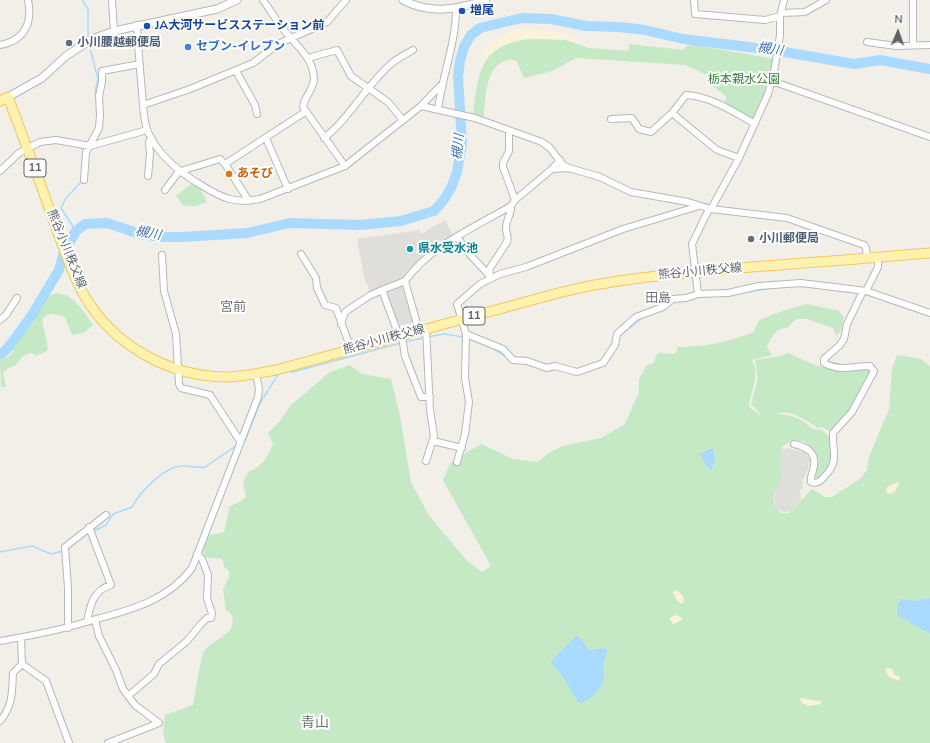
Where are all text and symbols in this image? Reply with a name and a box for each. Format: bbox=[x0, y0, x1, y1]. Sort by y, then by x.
place label: 増尾 bbox=[470, 4, 494, 18]
marker: 増尾 bbox=[457, 6, 467, 16]
north arrow bbox=[878, 12, 918, 52]
text: N bbox=[894, 12, 903, 27]
place label: JA大河サービスステーション前 bbox=[155, 19, 324, 33]
marker: JA大河サービスステーション前 bbox=[142, 21, 152, 31]
place label: 小川腰越郵便局 bbox=[77, 36, 161, 50]
marker: 小川腰越郵便局 bbox=[64, 38, 74, 48]
place label: セブン-イレブン bbox=[196, 40, 285, 54]
water label: 槻川 bbox=[756, 40, 784, 60]
marker: セブン-イレブン bbox=[183, 42, 193, 52]
park label: 栃本親水公園 bbox=[708, 73, 780, 87]
water label: 槻川 bbox=[450, 133, 468, 161]
road number: 11 bbox=[24, 159, 46, 177]
place label: あそび bbox=[237, 167, 273, 181]
marker: あそび bbox=[224, 169, 234, 179]
street label: 熊谷小川秩父線 bbox=[44, 207, 88, 291]
water label: 槻川 bbox=[134, 224, 162, 244]
place label: 小川郵便局 bbox=[759, 232, 819, 246]
marker: 小川郵便局 bbox=[746, 234, 756, 244]
place label: 県水受水池 bbox=[418, 242, 478, 256]
marker: 県水受水池 bbox=[405, 244, 415, 254]
street label: 熊谷小川秩父線 bbox=[658, 261, 742, 283]
district label: 田島 bbox=[645, 291, 671, 307]
district label: 宮前 bbox=[220, 300, 246, 316]
road number: 11 bbox=[463, 307, 485, 325]
street label: 熊谷小川秩父線 bbox=[342, 322, 426, 358]
district label: 青山 bbox=[301, 716, 329, 732]

